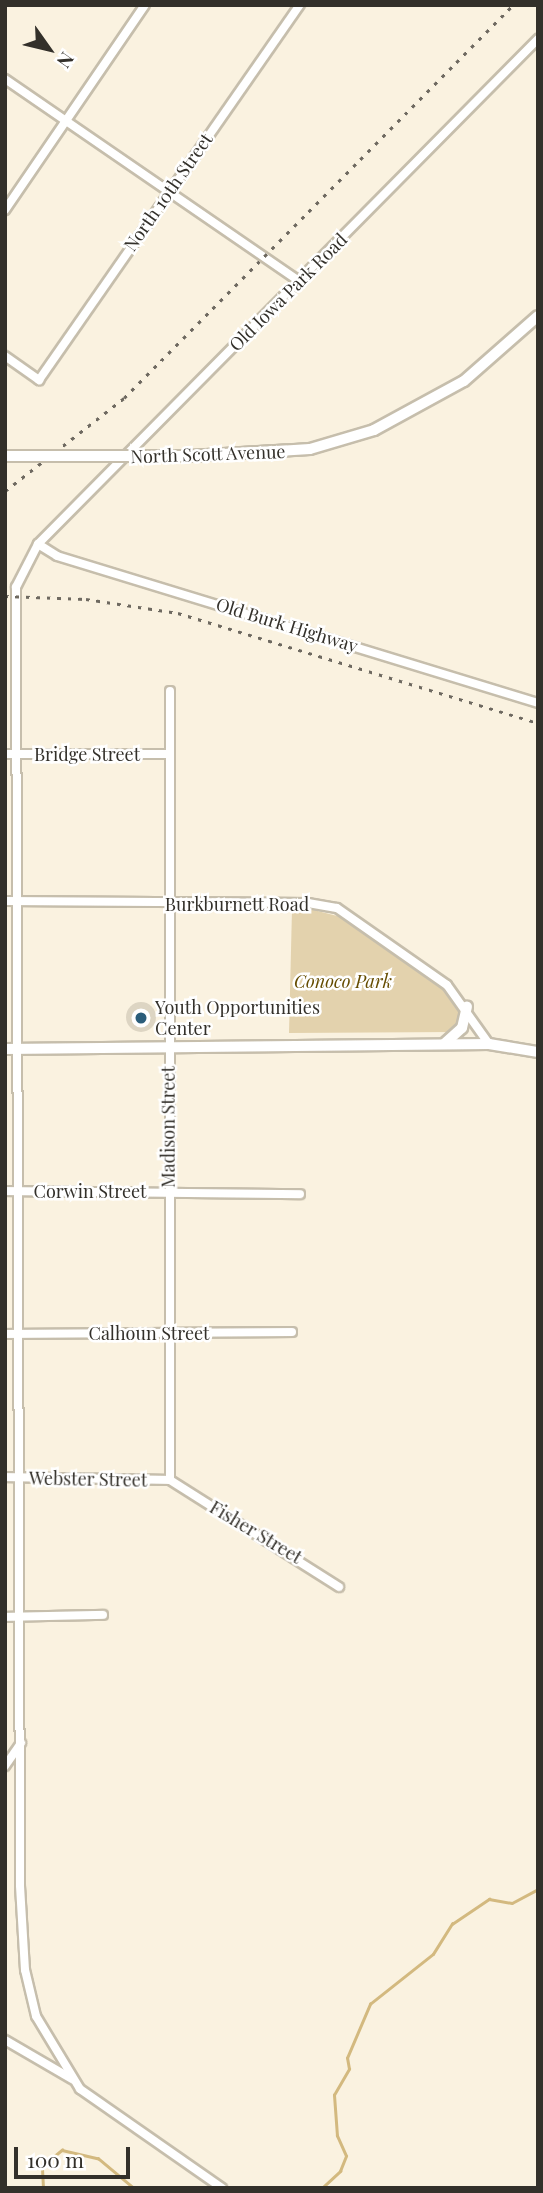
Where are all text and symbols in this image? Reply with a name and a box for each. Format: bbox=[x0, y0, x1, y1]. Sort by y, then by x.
north arrow bbox=[14, 14, 84, 84]
text: N bbox=[52, 48, 81, 74]
street label: North 10th Street bbox=[119, 129, 217, 255]
street label: Old Iowa Park Road bbox=[224, 228, 352, 356]
street label: North Scott Avenue bbox=[130, 440, 286, 468]
street label: Old Burk Highway bbox=[213, 593, 361, 657]
street label: Bridge Street bbox=[34, 743, 140, 765]
street label: Burkburnett Road bbox=[165, 893, 309, 915]
park label: Conoco Park bbox=[294, 970, 392, 992]
place label: Youth Opportunities Center bbox=[155, 997, 320, 1040]
marker: Youth Opportunities Center bbox=[133, 1010, 149, 1026]
street label: Madison Street bbox=[157, 1066, 179, 1188]
street label: Corwin Street bbox=[34, 1180, 146, 1202]
street label: Calhoun Street bbox=[89, 1322, 209, 1344]
street label: Webster Street bbox=[29, 1467, 147, 1491]
street label: Fisher Street bbox=[206, 1496, 306, 1568]
scale bar bbox=[18, 2134, 133, 2178]
text: 100 m bbox=[27, 2145, 84, 2173]

